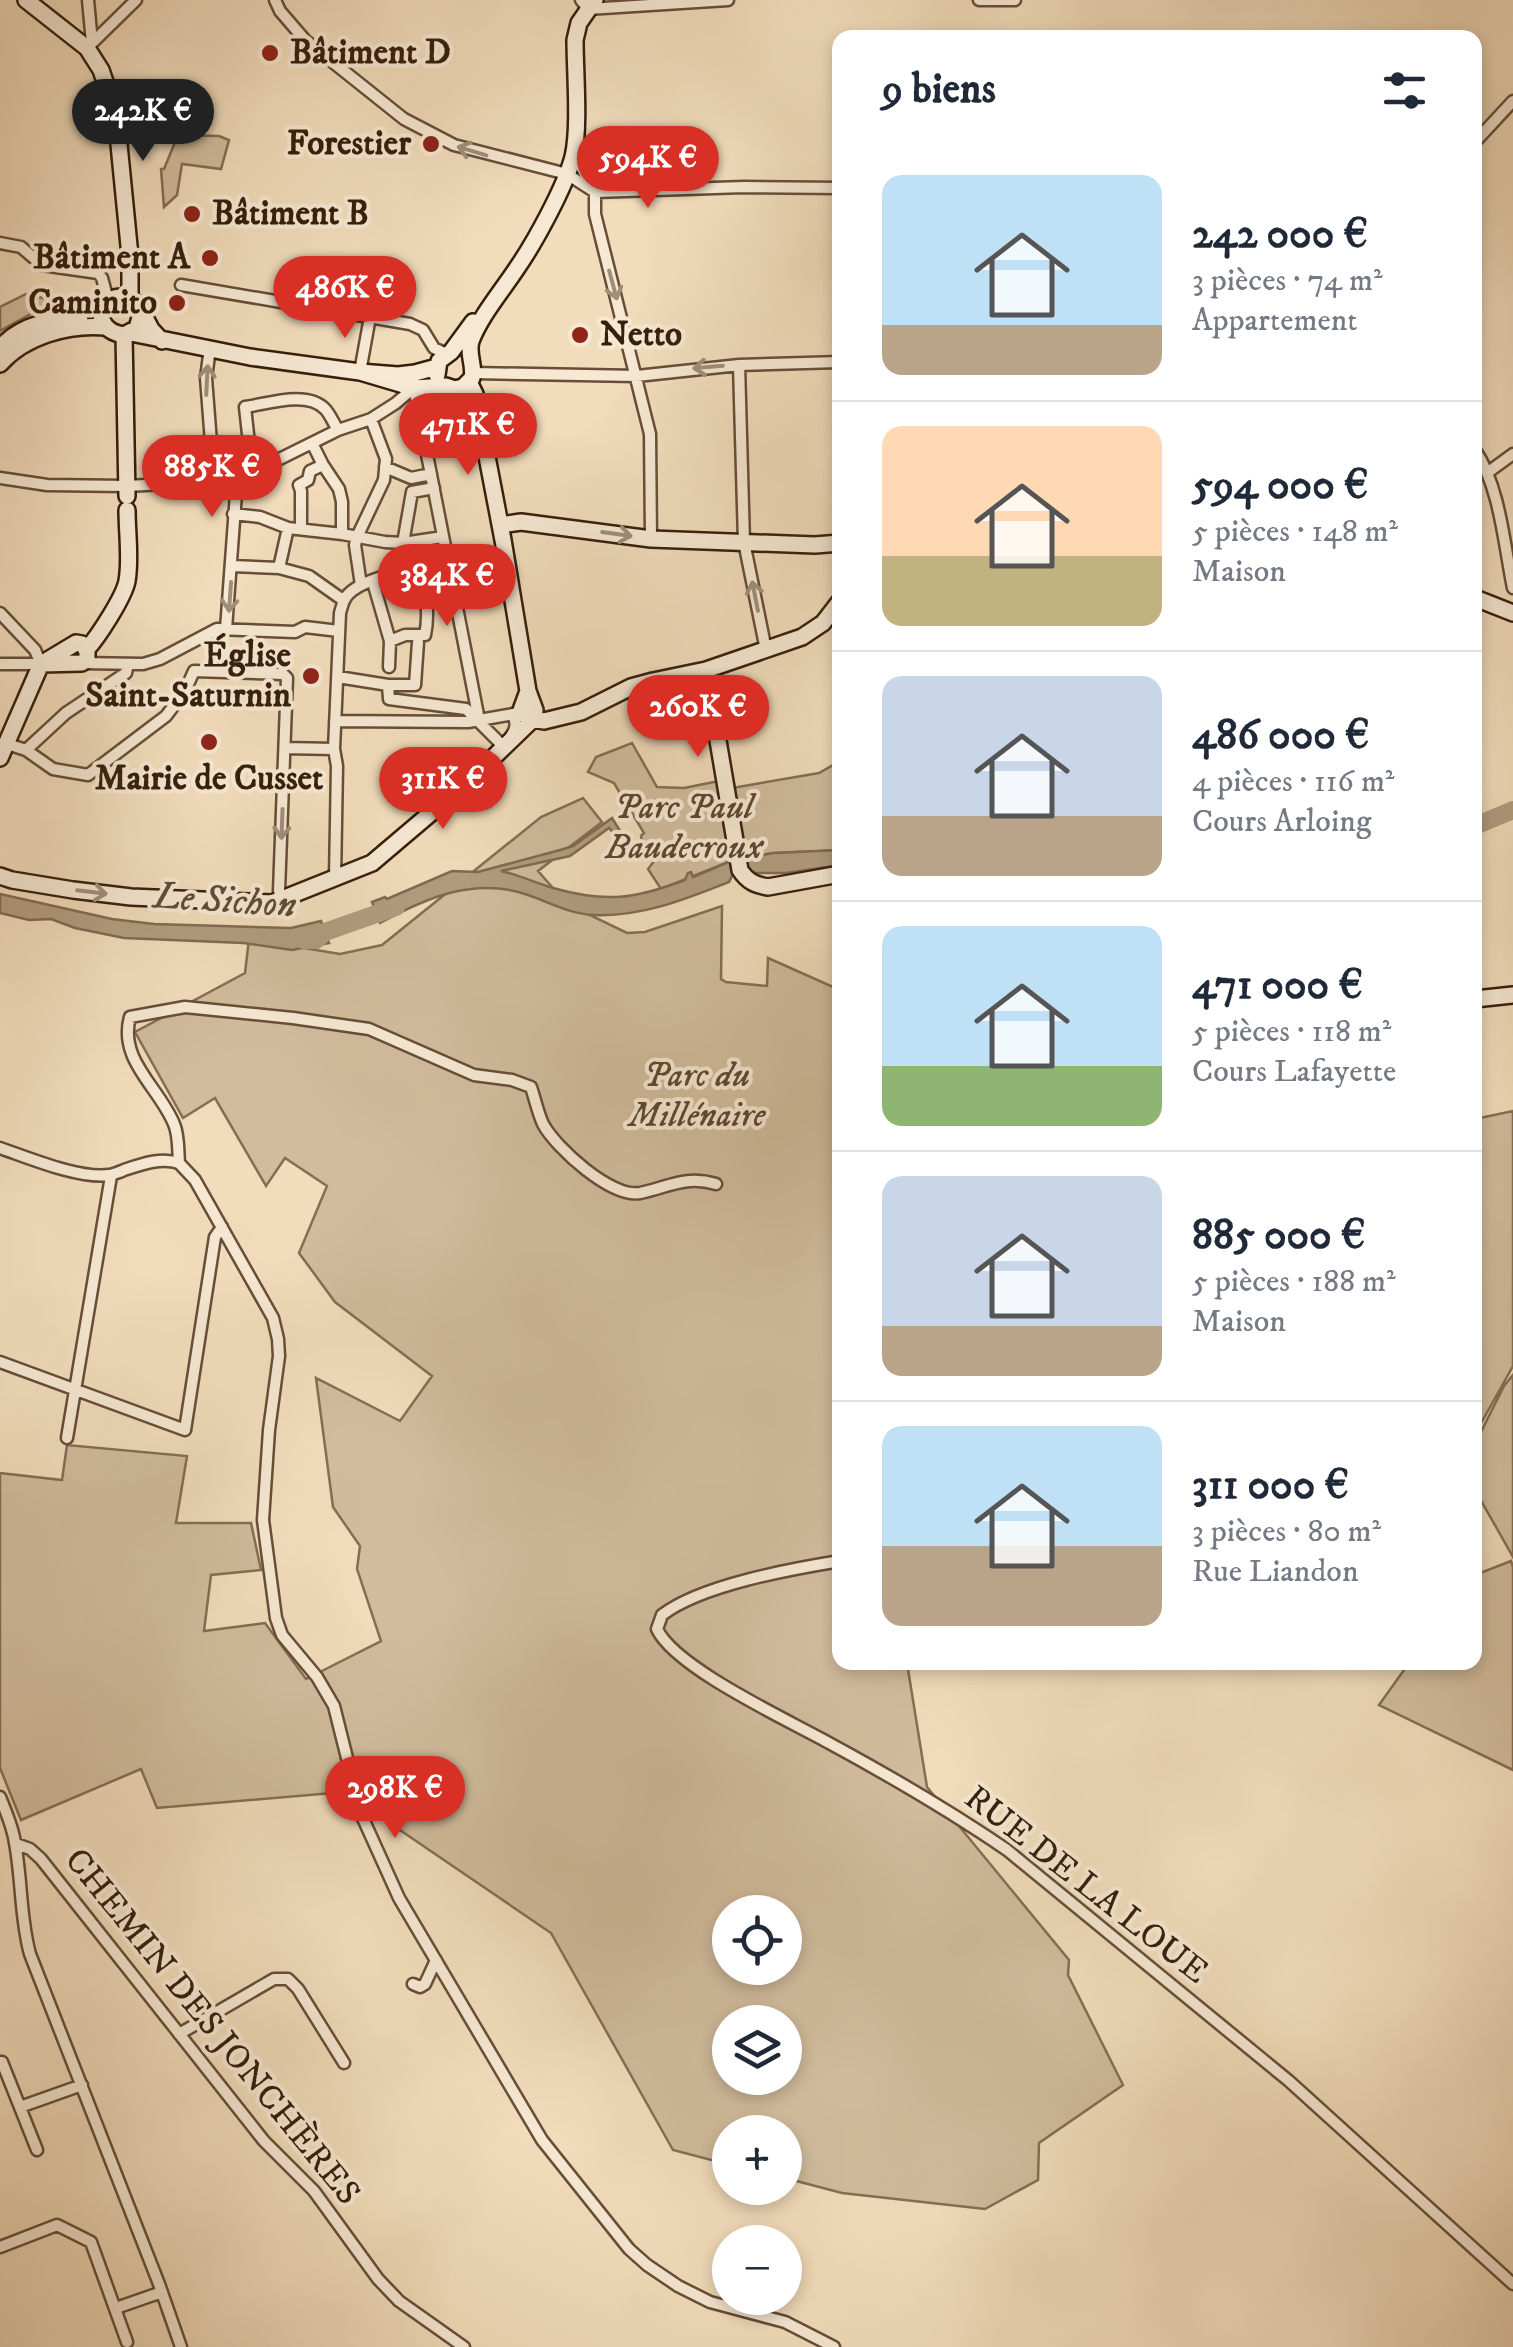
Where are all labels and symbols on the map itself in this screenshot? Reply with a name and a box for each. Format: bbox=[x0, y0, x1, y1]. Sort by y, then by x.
place label: Bâtiment D bbox=[290, 31, 451, 75]
marker: Bâtiment D bbox=[259, 42, 281, 64]
pin: 242K € bbox=[62, 79, 224, 164]
place label: Forestier bbox=[287, 122, 412, 166]
pin: 594K € bbox=[567, 126, 729, 211]
marker: Forestier bbox=[420, 133, 442, 155]
one-way arrow bbox=[457, 141, 489, 159]
place label: Bâtiment B bbox=[212, 192, 369, 236]
marker: Bâtiment B bbox=[181, 203, 203, 225]
place label: Bâtiment A bbox=[33, 236, 192, 280]
marker: Bâtiment A bbox=[199, 247, 221, 269]
pin: 486K € bbox=[264, 256, 426, 341]
one-way arrow bbox=[605, 269, 624, 300]
place label: Caminito bbox=[28, 281, 157, 325]
marker: Caminito bbox=[166, 292, 188, 314]
place label: Netto bbox=[600, 313, 682, 357]
marker: Netto bbox=[569, 324, 591, 346]
one-way arrow bbox=[692, 358, 724, 377]
one-way arrow bbox=[198, 364, 217, 396]
pin: 471K € bbox=[387, 393, 549, 478]
pin: 885K € bbox=[131, 435, 293, 520]
one-way arrow bbox=[601, 525, 633, 543]
pin: 384K € bbox=[366, 544, 528, 629]
one-way arrow bbox=[220, 581, 239, 613]
one-way arrow bbox=[745, 581, 764, 613]
place label: Église Saint-Saturnin bbox=[85, 632, 292, 718]
marker: Église Saint-Saturnin bbox=[300, 665, 322, 687]
pin: 260K € bbox=[617, 675, 779, 760]
marker: Mairie de Cusset bbox=[198, 731, 220, 753]
pin: 311K € bbox=[362, 747, 524, 832]
place label: Mairie de Cusset bbox=[95, 757, 324, 801]
park label: Parc Paul Baudecroux bbox=[605, 786, 764, 870]
one-way arrow bbox=[272, 807, 291, 839]
water label: Le Sichon bbox=[150, 872, 298, 930]
one-way arrow bbox=[75, 883, 108, 902]
park label: Parc du Millénaire bbox=[626, 1054, 766, 1138]
pin: 298K € bbox=[314, 1756, 476, 1841]
street label: RUE DE LA LOUE bbox=[955, 1776, 1217, 1994]
street label: CHEMIN DES JONCHÈRES bbox=[54, 1839, 370, 2214]

